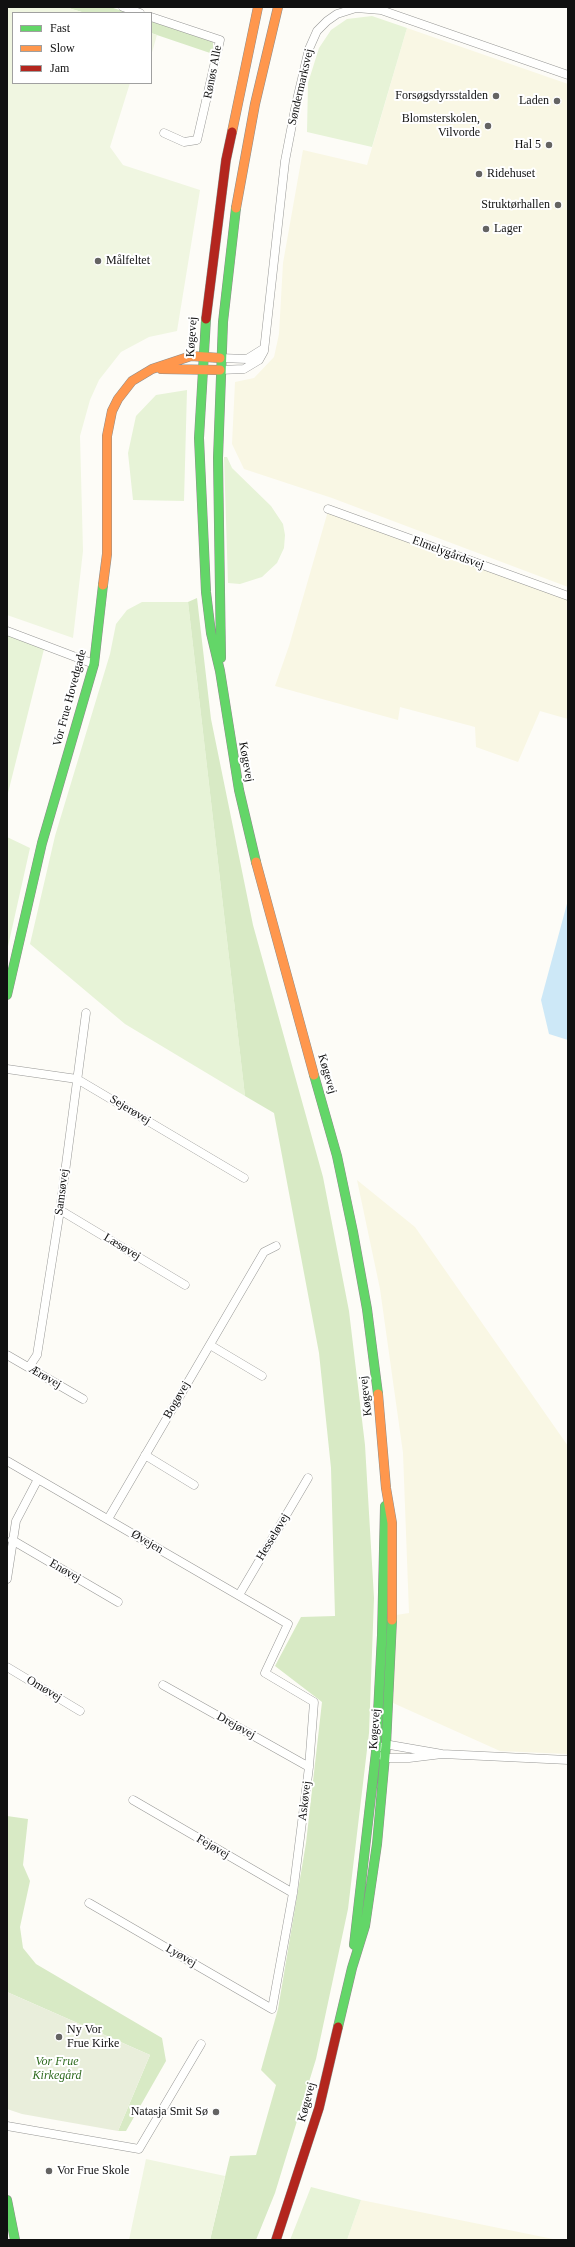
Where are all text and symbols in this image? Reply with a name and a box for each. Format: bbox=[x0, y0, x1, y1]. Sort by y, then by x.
legend bbox=[12, 12, 152, 84]
text: Fast bbox=[50, 21, 70, 35]
text: Slow bbox=[50, 41, 75, 55]
street label: Rønøs Alle bbox=[201, 44, 225, 100]
street label: Søndermarksvej bbox=[285, 47, 317, 127]
text: Jam bbox=[50, 61, 69, 75]
place label: Forsøgsdyrsstalden bbox=[395, 89, 488, 103]
marker: Forsøgsdyrsstalden bbox=[491, 91, 501, 101]
place label: Laden bbox=[519, 94, 549, 108]
marker: Laden bbox=[552, 96, 562, 106]
place label: Blomsterskolen, Vilvorde bbox=[402, 112, 480, 140]
marker: Blomsterskolen, Vilvorde bbox=[483, 121, 493, 131]
place label: Hal 5 bbox=[515, 138, 541, 152]
marker: Hal 5 bbox=[544, 140, 554, 150]
place label: Ridehuset bbox=[487, 167, 535, 181]
marker: Ridehuset bbox=[474, 169, 484, 179]
place label: Struktørhallen bbox=[481, 198, 550, 212]
marker: Struktørhallen bbox=[553, 200, 563, 210]
place label: Lager bbox=[494, 222, 522, 236]
marker: Lager bbox=[481, 224, 491, 234]
place label: Målfeltet bbox=[106, 254, 150, 268]
marker: Målfeltet bbox=[93, 256, 103, 266]
street label: Køgevej bbox=[183, 316, 201, 358]
street label: Elmelygårdsvej bbox=[410, 533, 486, 573]
street label: Vor Frue Hovedgade bbox=[50, 648, 90, 748]
street label: Køgevej bbox=[235, 741, 257, 783]
street label: Køgevej bbox=[314, 1052, 340, 1096]
street label: Sejerøvej bbox=[107, 1092, 153, 1128]
street label: Samsøvej bbox=[52, 1168, 72, 1216]
street label: Læsøvej bbox=[101, 1230, 143, 1264]
street label: Ærøvej bbox=[26, 1362, 64, 1392]
street label: Køgevej bbox=[356, 1375, 376, 1417]
street label: Bogøvej bbox=[161, 1379, 193, 1421]
street label: Hesseløvej bbox=[253, 1511, 293, 1563]
street label: Øvejen bbox=[128, 1527, 166, 1557]
street label: Enøvej bbox=[47, 1556, 83, 1586]
street label: Omøvej bbox=[24, 1673, 64, 1705]
street label: Køgevej bbox=[366, 1708, 384, 1750]
street label: Drejøvej bbox=[214, 1710, 258, 1742]
street label: Askøvej bbox=[295, 1780, 315, 1822]
street label: Fejøvej bbox=[194, 1832, 232, 1862]
street label: Lyøvej bbox=[163, 1941, 199, 1971]
place label: Ny Vor Frue Kirke bbox=[67, 2023, 119, 2051]
marker: Ny Vor Frue Kirke bbox=[54, 2032, 64, 2042]
park label: Vor Frue Kirkegård bbox=[33, 2055, 81, 2083]
street label: Køgevej bbox=[295, 2081, 319, 2123]
place label: Natasja Smit Sø bbox=[131, 2105, 208, 2119]
marker: Natasja Smit Sø bbox=[211, 2107, 221, 2117]
place label: Vor Frue Skole bbox=[57, 2164, 129, 2178]
marker: Vor Frue Skole bbox=[44, 2166, 54, 2176]

